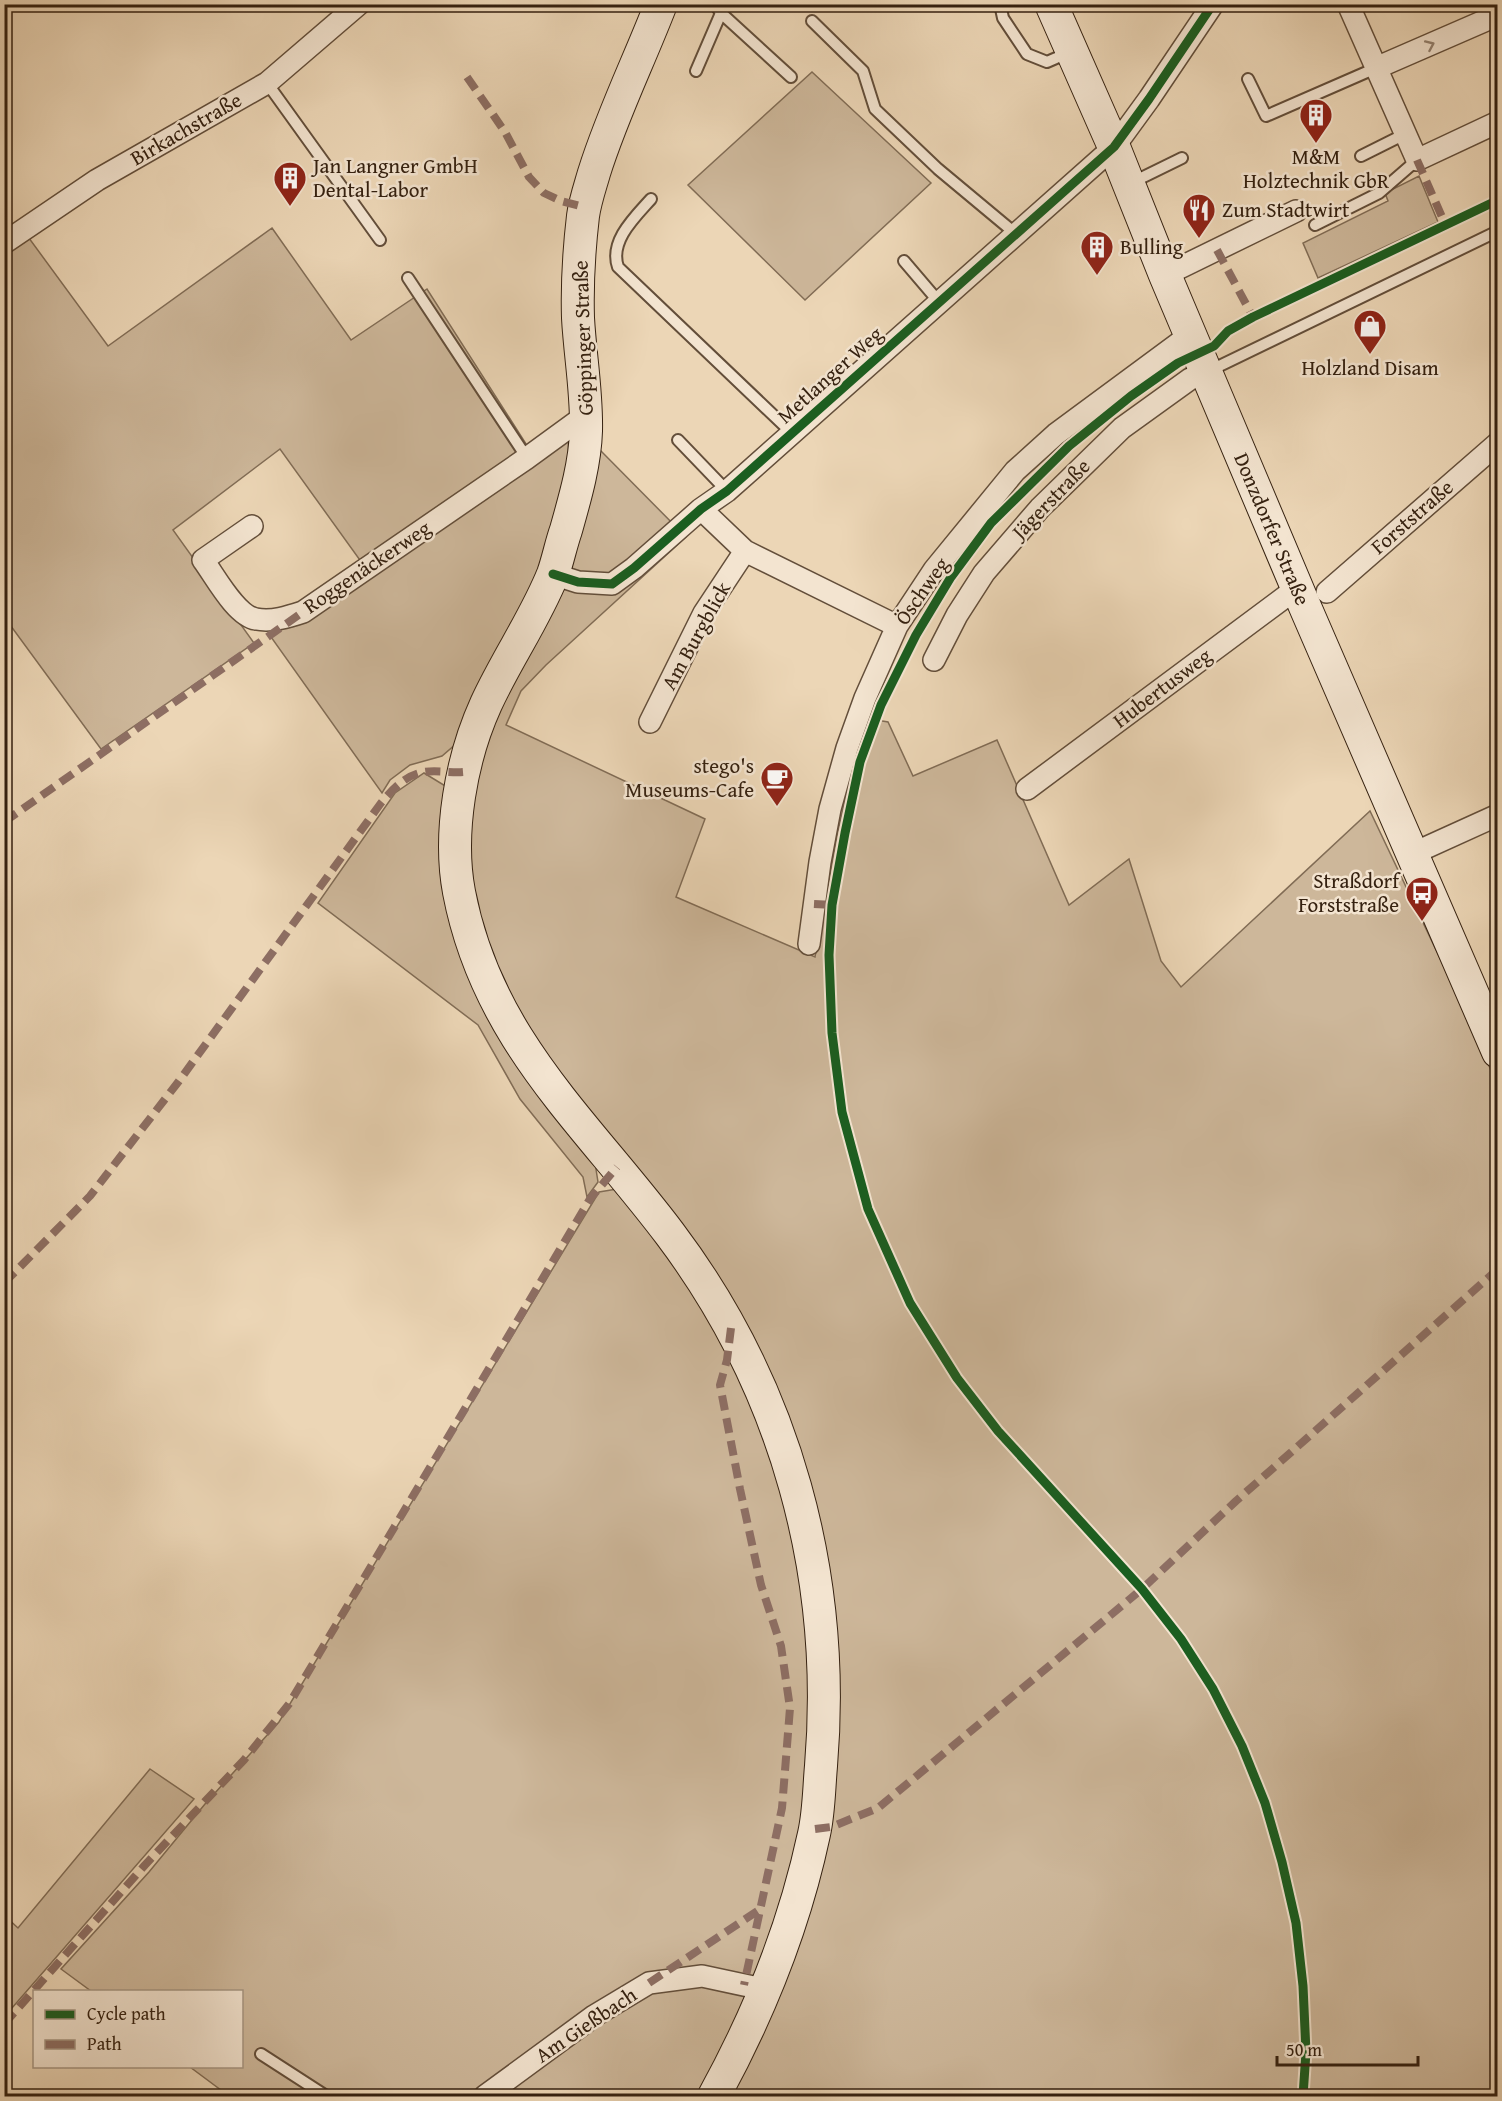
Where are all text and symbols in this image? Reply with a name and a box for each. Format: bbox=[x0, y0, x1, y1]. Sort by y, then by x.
one-way arrow bbox=[1423, 40, 1434, 52]
street label: Birkachstraße bbox=[124, 84, 247, 173]
building icon: M&M Holztechnik GbR bbox=[1298, 97, 1334, 144]
place label: M&M Holztechnik GbR bbox=[1243, 141, 1390, 196]
place label: Jan Langner GmbH Dental-Labor bbox=[310, 150, 478, 205]
building icon: Jan Langner GmbH Dental-Labor bbox=[272, 160, 308, 207]
restaurant icon: Zum Stadtwirt bbox=[1181, 192, 1217, 239]
place label: Zum Stadtwirt bbox=[1222, 194, 1350, 225]
building icon: Bulling bbox=[1079, 229, 1115, 276]
place label: Bulling bbox=[1120, 231, 1184, 262]
street label: Göppinger Straße bbox=[564, 260, 601, 416]
shop icon: Holzland Disam bbox=[1352, 308, 1388, 355]
street label: Metlanger Weg bbox=[770, 318, 890, 431]
place label: Holzland Disam bbox=[1301, 352, 1439, 383]
street label: Donzdorfer Straße bbox=[1226, 448, 1319, 610]
street label: Jägerstraße bbox=[1002, 451, 1097, 548]
street label: Forststraße bbox=[1363, 472, 1460, 561]
street label: Roggenäckerweg bbox=[297, 512, 437, 621]
street label: Öschweg bbox=[887, 550, 957, 631]
street label: Am Burgblick bbox=[653, 576, 738, 695]
street label: Hubertusweg bbox=[1106, 640, 1218, 735]
place label: stego's Museums-Cafe bbox=[625, 750, 754, 805]
cafe icon: stego's Museums-Cafe bbox=[759, 760, 795, 807]
place label: Straßdorf Forststraße bbox=[1298, 865, 1401, 920]
bus stop icon: Straßdorf Forststraße bbox=[1404, 875, 1440, 922]
street label: Am Gießbach bbox=[529, 1979, 643, 2070]
legend bbox=[33, 1990, 243, 2068]
text: Cycle path bbox=[87, 2000, 166, 2027]
scale bar bbox=[1277, 2029, 1418, 2067]
text: Path bbox=[87, 2030, 122, 2057]
text: 50 m bbox=[1286, 2036, 1322, 2063]

